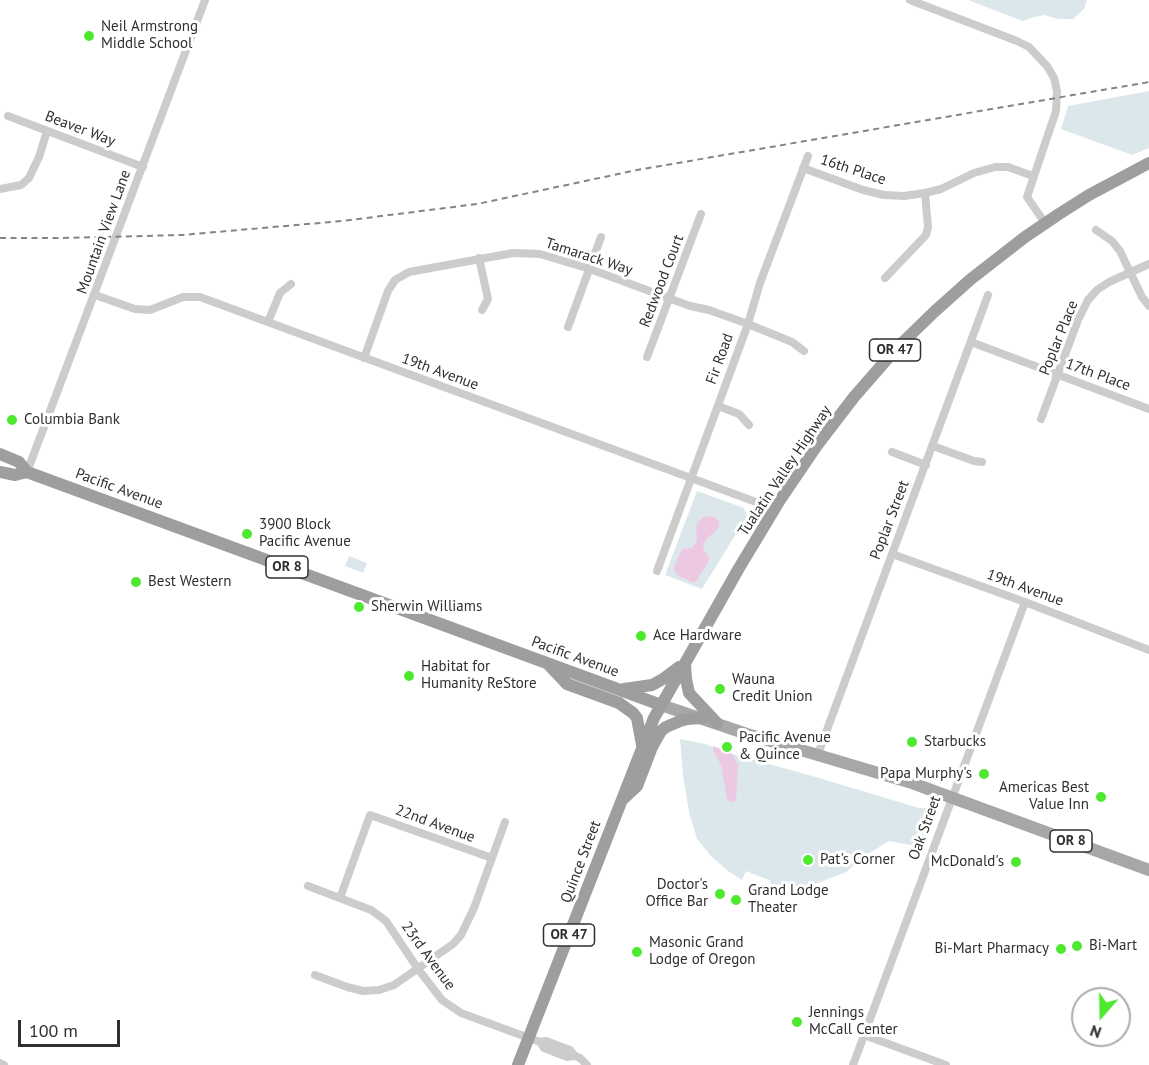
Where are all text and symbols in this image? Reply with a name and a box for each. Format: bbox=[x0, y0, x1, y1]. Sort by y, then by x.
place label: Neil Armstrong Middle School bbox=[101, 18, 198, 53]
marker: Neil Armstrong Middle School bbox=[82, 29, 96, 43]
street label: Beaver Way bbox=[42, 107, 118, 151]
street label: 16th Place bbox=[818, 151, 888, 189]
street label: Mountain View Lane bbox=[73, 168, 135, 296]
street label: Redwood Court bbox=[636, 232, 688, 330]
street label: Tamarack Way bbox=[543, 234, 635, 280]
street label: Poplar Place bbox=[1036, 298, 1082, 378]
street label: Fir Road bbox=[703, 331, 737, 387]
road number: OR 47 bbox=[870, 339, 920, 361]
street label: 19th Avenue bbox=[399, 350, 481, 394]
street label: 17th Place bbox=[1063, 355, 1133, 395]
street label: Tualatin Valley Highway bbox=[735, 402, 835, 540]
place label: Columbia Bank bbox=[24, 411, 120, 429]
marker: Columbia Bank bbox=[5, 413, 19, 427]
street label: Pacific Avenue bbox=[73, 465, 165, 513]
street label: Poplar Street bbox=[867, 478, 913, 562]
place label: 3900 Block Pacific Avenue bbox=[259, 516, 351, 551]
marker: 3900 Block Pacific Avenue bbox=[240, 527, 254, 541]
road number: OR 8 bbox=[266, 556, 308, 578]
street label: 19th Avenue bbox=[984, 566, 1066, 610]
place label: Best Western bbox=[148, 573, 231, 591]
marker: Best Western bbox=[129, 575, 143, 589]
place label: Sherwin Williams bbox=[371, 598, 482, 616]
marker: Sherwin Williams bbox=[352, 600, 366, 614]
place label: Ace Hardware bbox=[653, 627, 741, 645]
marker: Ace Hardware bbox=[634, 629, 648, 643]
street label: Pacific Avenue bbox=[529, 633, 621, 681]
place label: Habitat for Humanity ReStore bbox=[421, 658, 537, 693]
marker: Habitat for Humanity ReStore bbox=[402, 669, 416, 683]
place label: Wauna Credit Union bbox=[732, 671, 812, 706]
marker: Wauna Credit Union bbox=[713, 682, 727, 696]
place label: Pacific Avenue & Quince bbox=[739, 729, 831, 764]
place label: Starbucks bbox=[924, 733, 986, 751]
marker: Starbucks bbox=[905, 735, 919, 749]
marker: Pacific Avenue & Quince bbox=[720, 740, 734, 754]
place label: Papa Murphy's bbox=[880, 765, 972, 783]
marker: Papa Murphy's bbox=[977, 767, 991, 781]
place label: Americas Best Value Inn bbox=[999, 779, 1089, 814]
marker: Americas Best Value Inn bbox=[1094, 790, 1108, 804]
street label: Oak Street bbox=[905, 793, 945, 863]
street label: 22nd Avenue bbox=[393, 801, 477, 847]
street label: Quince Street bbox=[557, 818, 605, 906]
road number: OR 8 bbox=[1050, 830, 1092, 852]
place label: Pat's Corner bbox=[820, 851, 895, 869]
marker: Pat's Corner bbox=[801, 853, 815, 867]
place label: McDonald's bbox=[931, 853, 1004, 871]
marker: McDonald's bbox=[1009, 855, 1023, 869]
place label: Doctor's Office Bar bbox=[646, 876, 708, 911]
place label: Grand Lodge Theater bbox=[748, 882, 829, 917]
marker: Doctor's Office Bar bbox=[713, 887, 727, 901]
marker: Grand Lodge Theater bbox=[729, 893, 743, 907]
street label: 23rd Avenue bbox=[397, 918, 459, 994]
road number: OR 47 bbox=[544, 924, 594, 946]
place label: Masonic Grand Lodge of Oregon bbox=[649, 934, 755, 969]
place label: Bi-Mart bbox=[1089, 937, 1137, 955]
marker: Bi-Mart bbox=[1070, 939, 1084, 953]
place label: Bi-Mart Pharmacy bbox=[935, 940, 1049, 958]
marker: Bi-Mart Pharmacy bbox=[1054, 942, 1068, 956]
marker: Masonic Grand Lodge of Oregon bbox=[630, 945, 644, 959]
north arrow bbox=[1071, 987, 1131, 1047]
place label: Jennings McCall Center bbox=[809, 1004, 898, 1039]
scale bar bbox=[21, 1008, 123, 1046]
marker: Jennings McCall Center bbox=[790, 1015, 804, 1029]
text: 100 m bbox=[29, 1019, 78, 1042]
text: N bbox=[1087, 1021, 1104, 1043]

